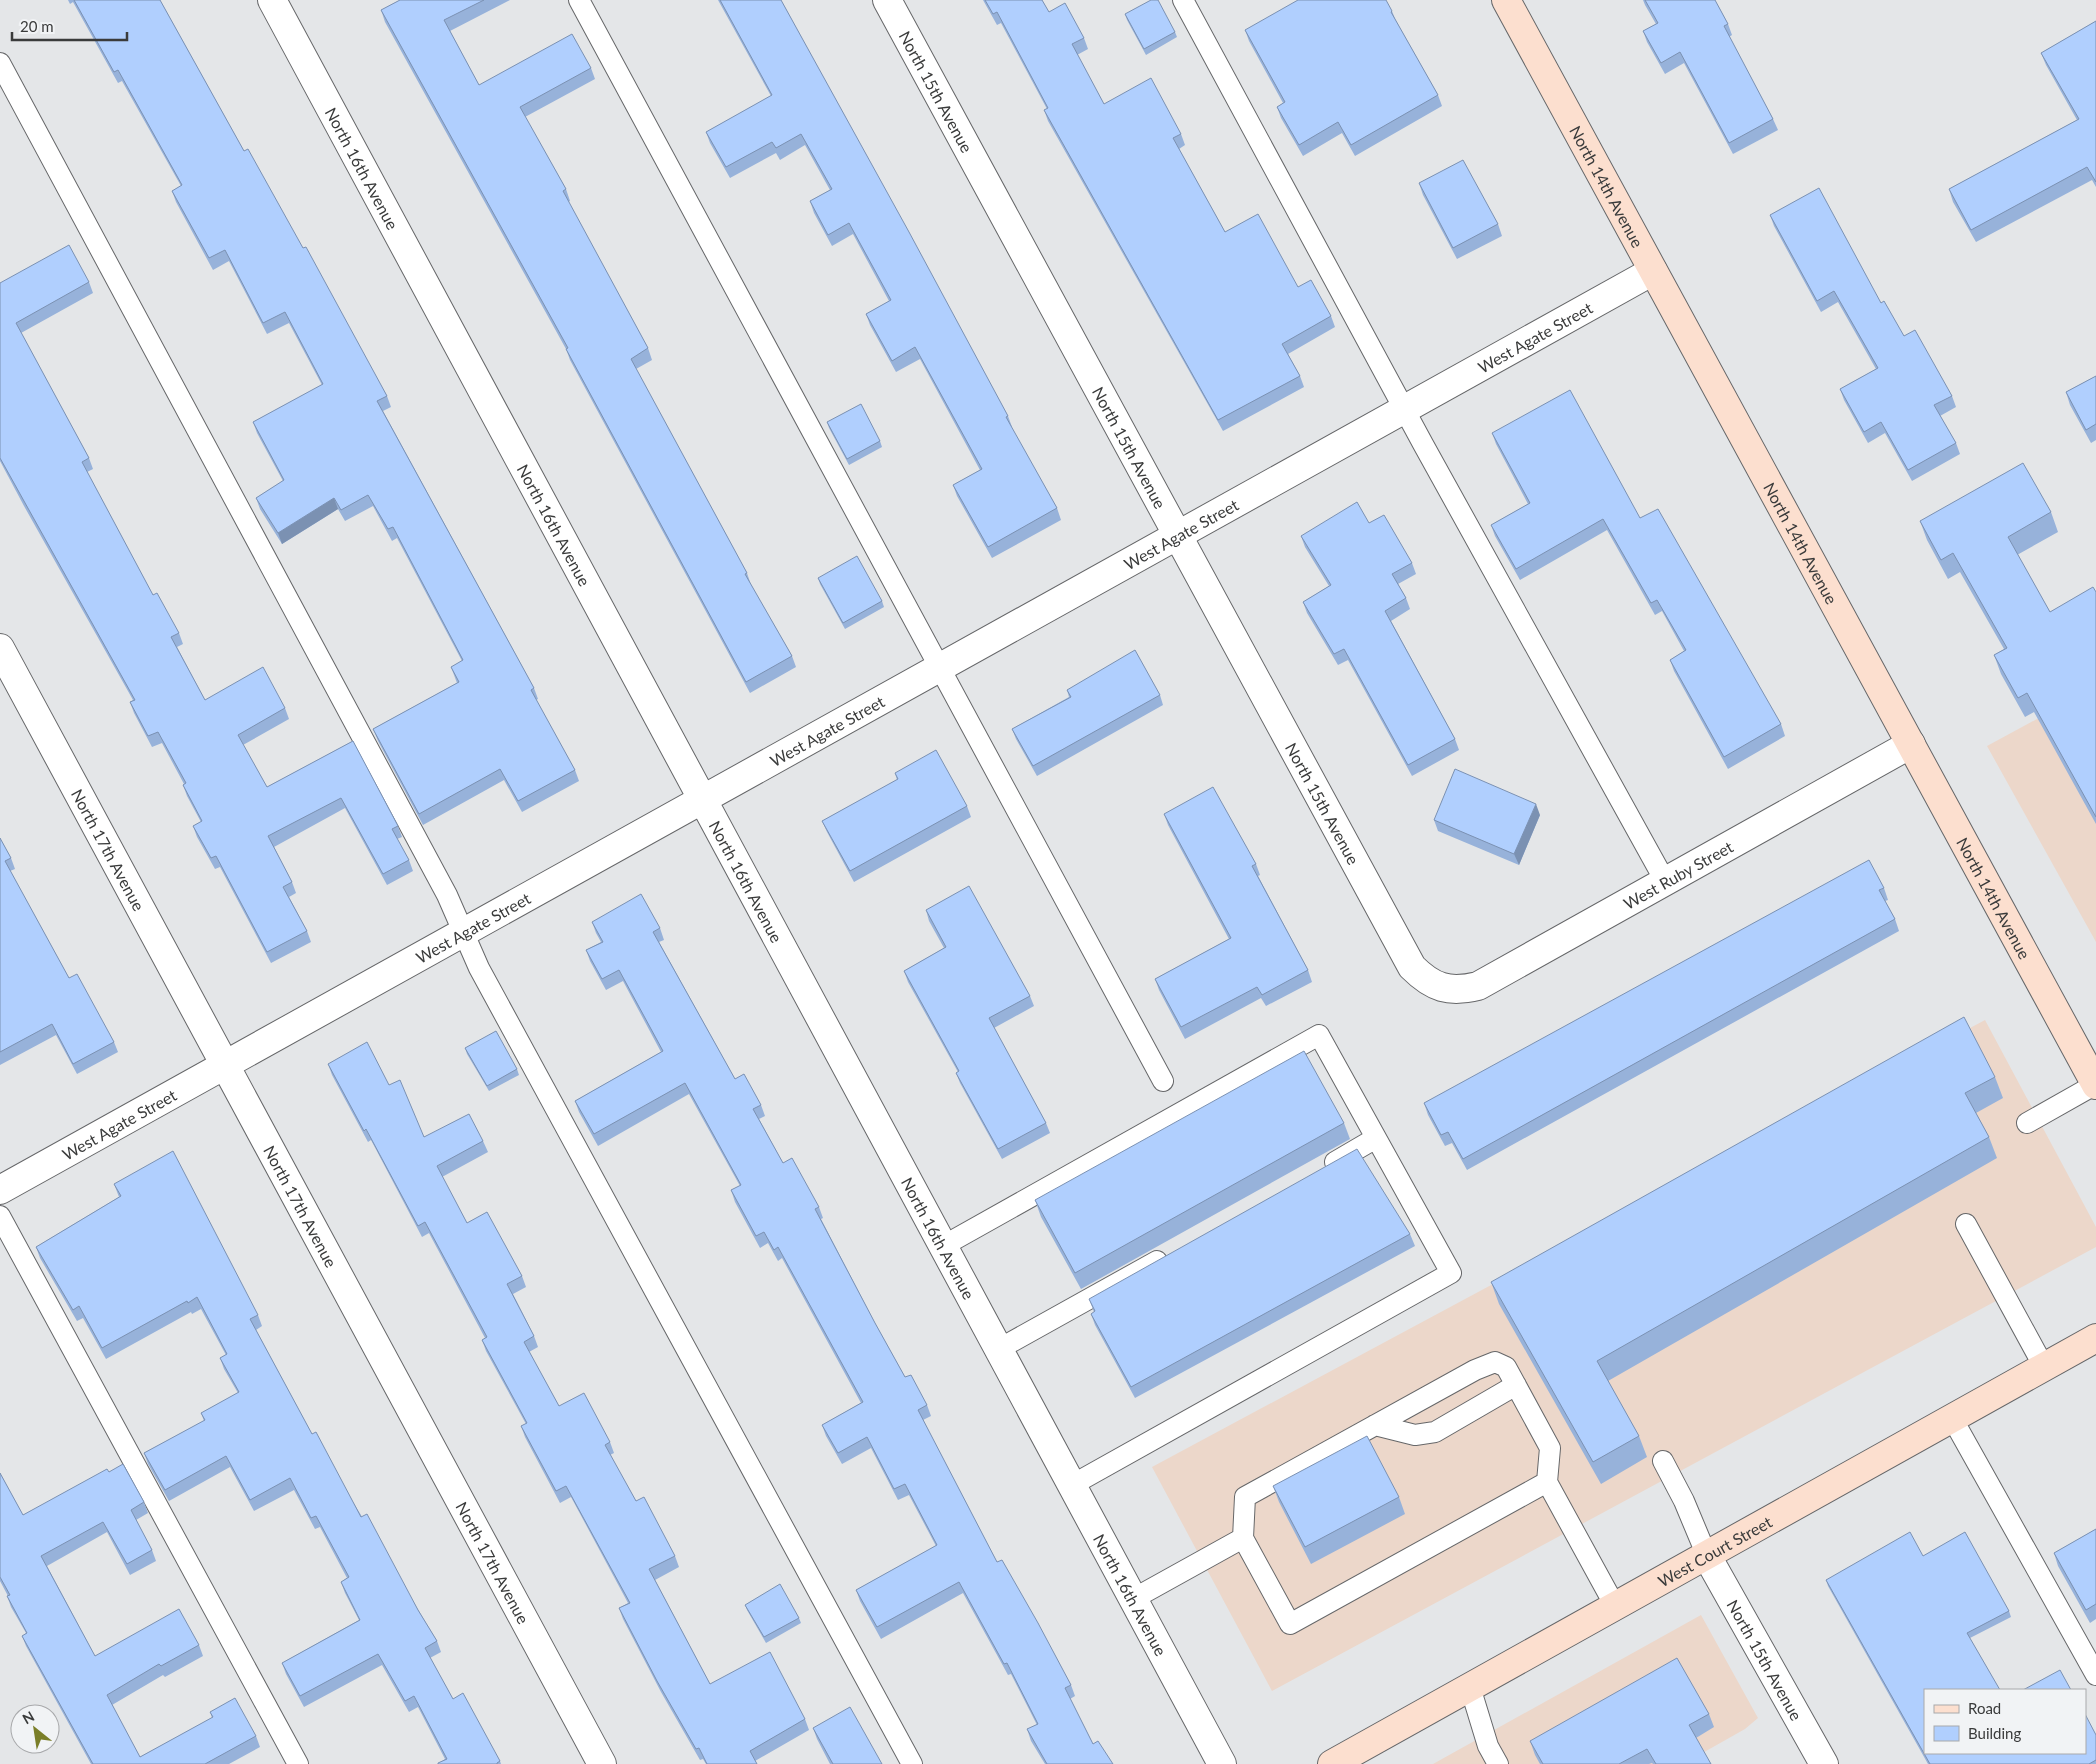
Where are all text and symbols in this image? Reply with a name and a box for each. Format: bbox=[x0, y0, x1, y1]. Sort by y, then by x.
scale bar bbox=[12, 10, 128, 42]
text: 20 m bbox=[20, 17, 54, 35]
street label: North 15th Avenue bbox=[896, 27, 977, 155]
street label: North 16th Avenue bbox=[322, 104, 403, 232]
street label: North 14th Avenue bbox=[1567, 122, 1648, 250]
street label: West Agate Street bbox=[1474, 297, 1595, 376]
street label: North 15th Avenue bbox=[1089, 383, 1171, 511]
street label: North 16th Avenue bbox=[514, 461, 595, 589]
street label: North 14th Avenue bbox=[1761, 479, 1842, 607]
street label: West Agate Street bbox=[1120, 494, 1241, 573]
street label: West Agate Street bbox=[766, 691, 888, 770]
street label: North 15th Avenue bbox=[1282, 739, 1364, 867]
street label: North 17th Avenue bbox=[68, 785, 149, 914]
street label: North 16th Avenue bbox=[706, 817, 787, 945]
street label: North 14th Avenue bbox=[1954, 834, 2035, 962]
street label: West Ruby Street bbox=[1620, 836, 1736, 913]
street label: West Agate Street bbox=[412, 888, 534, 966]
street label: West Agate Street bbox=[58, 1084, 180, 1163]
street label: North 17th Avenue bbox=[260, 1142, 342, 1270]
street label: North 16th Avenue bbox=[898, 1174, 979, 1302]
street label: North 17th Avenue bbox=[453, 1498, 534, 1627]
street label: West Court Street bbox=[1654, 1511, 1775, 1590]
street label: North 16th Avenue bbox=[1090, 1530, 1171, 1659]
street label: North 15th Avenue bbox=[1724, 1596, 1807, 1723]
legend bbox=[1924, 1689, 2086, 1754]
text: Road bbox=[1968, 1699, 2001, 1717]
north arrow bbox=[10, 1704, 60, 1754]
text: N bbox=[19, 1707, 37, 1727]
text: Building bbox=[1968, 1724, 2021, 1742]

